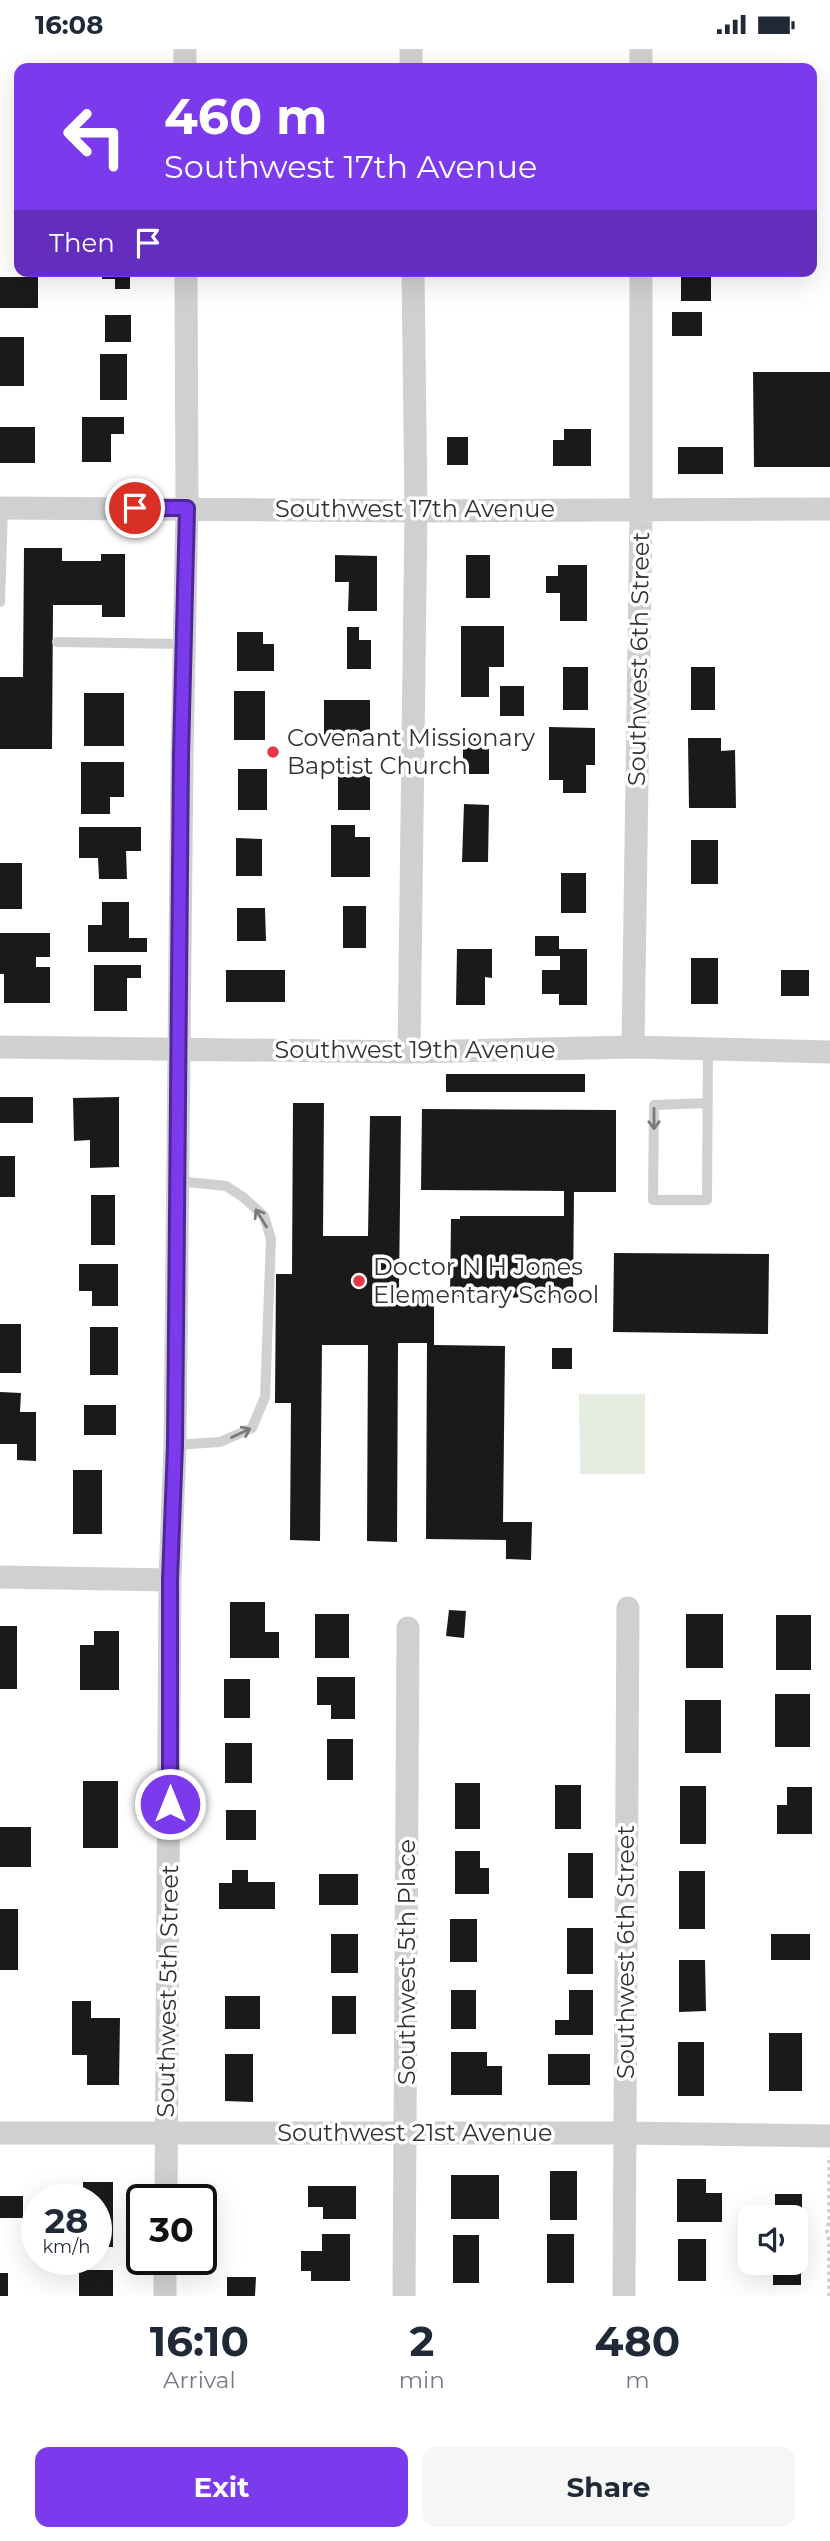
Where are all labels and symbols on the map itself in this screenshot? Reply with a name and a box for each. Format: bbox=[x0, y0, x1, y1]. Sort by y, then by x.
pin bbox=[105, 478, 165, 538]
street label: Southwest 17th Avenue bbox=[275, 494, 555, 523]
street label: Southwest 6th Street bbox=[622, 531, 655, 786]
place label: Covenant Missionary Baptist Church bbox=[287, 723, 535, 780]
marker: Covenant Missionary Baptist Church bbox=[265, 744, 281, 760]
street label: Southwest 19th Avenue bbox=[275, 1035, 556, 1064]
one-way arrow bbox=[647, 1107, 661, 1130]
one-way arrow bbox=[254, 1208, 268, 1228]
place label: Doctor N H Jones Elementary School bbox=[373, 1252, 599, 1309]
marker: Doctor N H Jones Elementary School bbox=[351, 1273, 367, 1289]
one-way arrow bbox=[230, 1426, 251, 1439]
position arrow bbox=[133, 1767, 207, 1841]
street label: Southwest 6th Street bbox=[611, 1825, 640, 2079]
street label: Southwest 5th Place bbox=[392, 1839, 421, 2085]
street label: Southwest 5th Street bbox=[151, 1864, 184, 2118]
street label: Southwest 21st Avenue bbox=[277, 2118, 553, 2147]
speed limit sign: 30 bbox=[126, 2184, 217, 2275]

